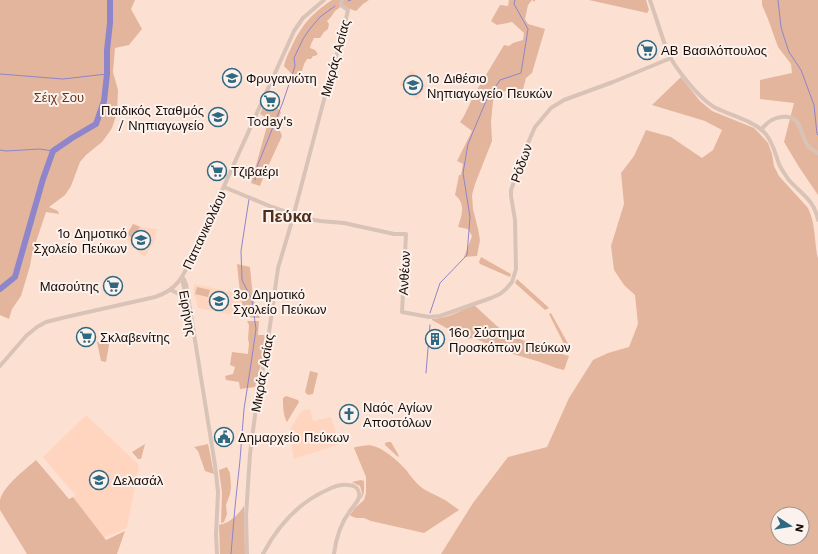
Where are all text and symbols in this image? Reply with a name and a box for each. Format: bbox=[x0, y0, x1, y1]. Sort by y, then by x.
street label: Μικράς Ασίας bbox=[318, 18, 353, 98]
supermarket icon: ΑΒ Βασιλόπουλος bbox=[636, 39, 658, 61]
place label: ΑΒ Βασιλόπουλος bbox=[661, 43, 767, 58]
school or university icon: Φρυγανιώτη bbox=[221, 67, 243, 89]
place label: Φρυγανιώτη bbox=[246, 71, 317, 86]
place label: 1ο Διθέσιο Νηπιαγωγείο Πευκών bbox=[427, 71, 552, 101]
school or university icon: 1ο Διθέσιο Νηπιαγωγείο Πευκών bbox=[402, 74, 424, 96]
park label: Σέιχ Σου bbox=[34, 90, 84, 105]
supermarket icon: Today's bbox=[259, 90, 281, 112]
place label: Παιδικός Σταθμός / Νηπιαγωγείο bbox=[101, 103, 204, 133]
school or university icon: Παιδικός Σταθμός / Νηπιαγωγείο bbox=[207, 106, 229, 128]
place label: Today's bbox=[247, 114, 293, 129]
street label: Ρόδων bbox=[508, 142, 535, 184]
supermarket icon: Τζιβαέρι bbox=[206, 160, 228, 182]
place label: Τζιβαέρι bbox=[231, 164, 279, 179]
street label: Παπανικολάου bbox=[180, 189, 229, 272]
district label: Πεύκα bbox=[262, 206, 312, 226]
place label: 1ο Δημοτικό Σχολείο Πεύκων bbox=[33, 226, 127, 256]
school or university icon: 1ο Δημοτικό Σχολείο Πεύκων bbox=[130, 229, 152, 251]
street label: Ανθέων bbox=[396, 250, 413, 296]
supermarket icon: Μασούτης bbox=[102, 275, 124, 297]
place label: Μασούτης bbox=[40, 279, 99, 294]
place label: 3ο Δημοτικό Σχολείο Πεύκων bbox=[233, 287, 327, 317]
street label: Ειρήνης bbox=[176, 289, 199, 337]
school or university icon: 3ο Δημοτικό Σχολείο Πεύκων bbox=[208, 290, 230, 312]
place label: 16ο Σύστημα Προσκόπων Πεύκων bbox=[449, 325, 571, 355]
supermarket icon: Σκλαβενίτης bbox=[75, 326, 97, 348]
building icon: 16ο Σύστημα Προσκόπων Πεύκων bbox=[424, 328, 446, 350]
place label: Σκλαβενίτης bbox=[100, 330, 170, 345]
street label: Μικράς Ασίας bbox=[248, 333, 277, 413]
place label: Ναός Αγίων Αποστόλων bbox=[363, 400, 432, 430]
church icon: Ναός Αγίων Αποστόλων bbox=[338, 403, 360, 425]
public building icon: Δημαρχείο Πεύκων bbox=[213, 426, 235, 448]
place label: Δημαρχείο Πεύκων bbox=[238, 430, 349, 445]
school or university icon: Δελασάλ bbox=[88, 469, 110, 491]
place label: Δελασάλ bbox=[113, 473, 164, 488]
north arrow bbox=[770, 506, 810, 546]
text: N bbox=[792, 523, 806, 533]

